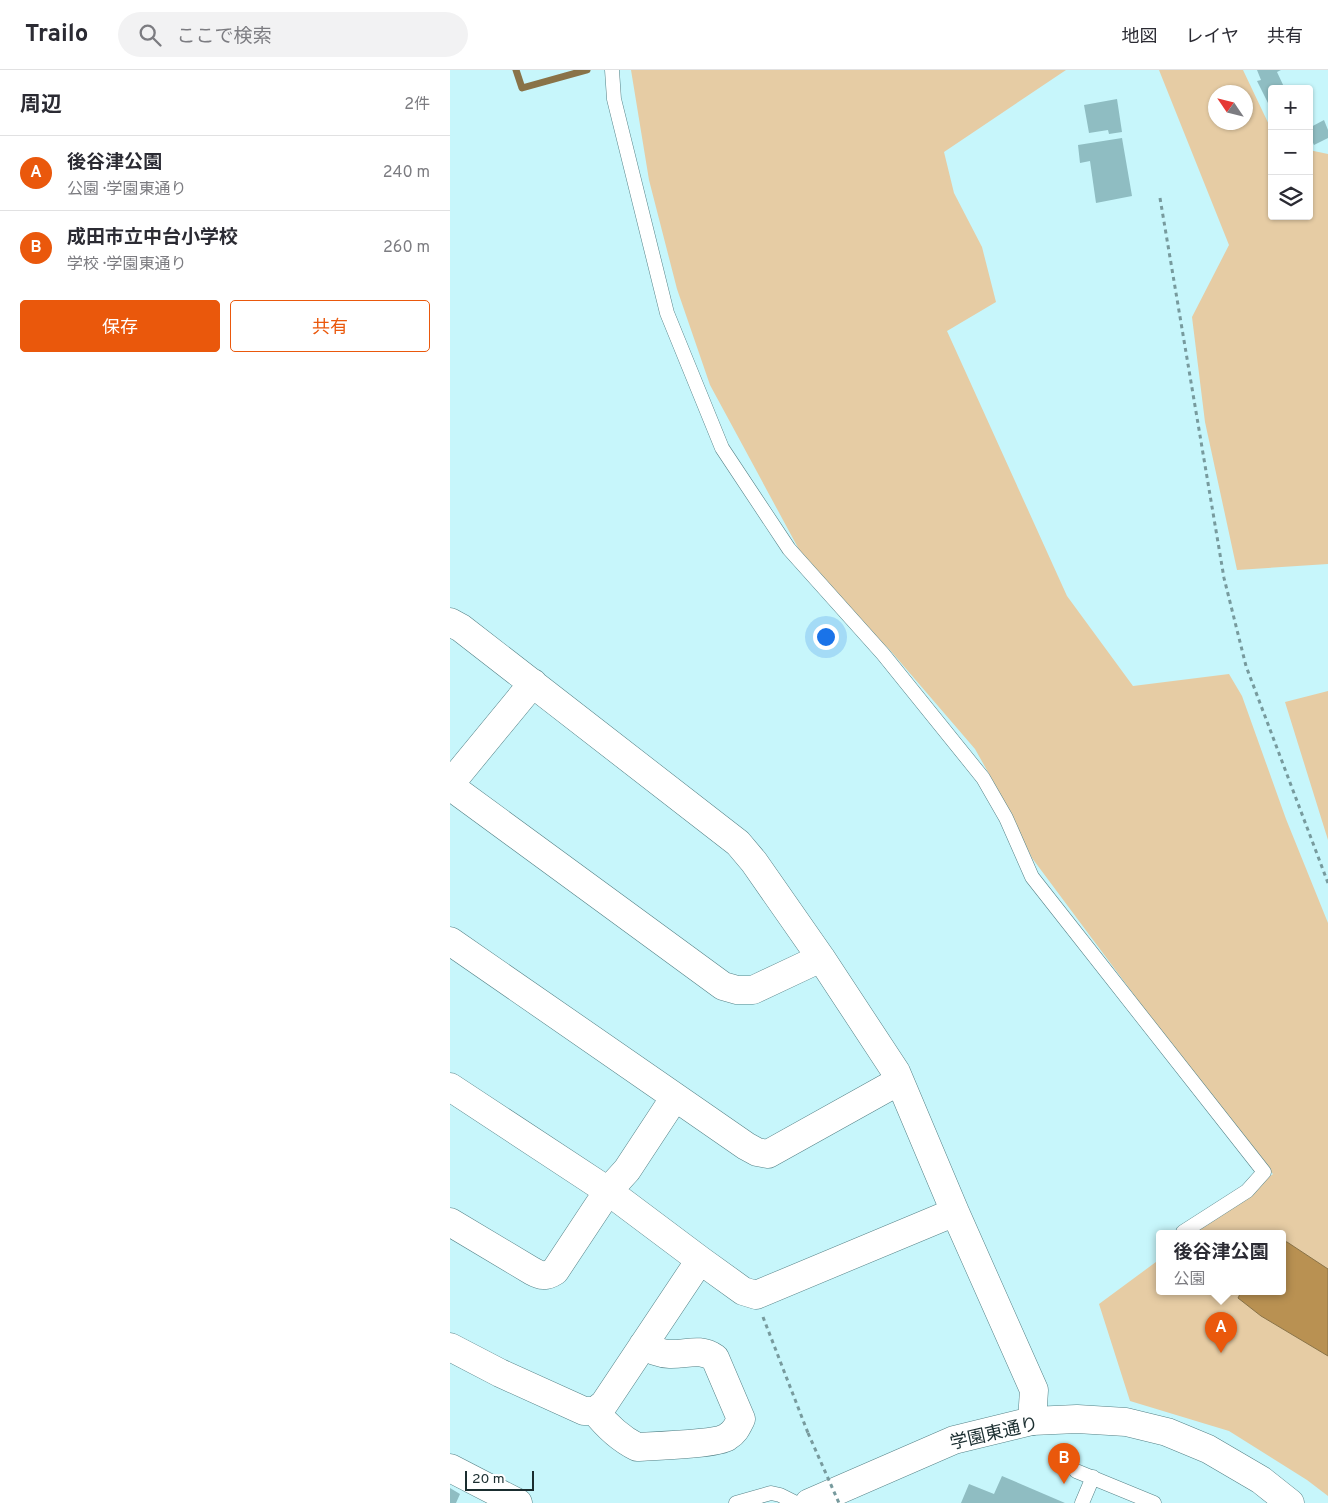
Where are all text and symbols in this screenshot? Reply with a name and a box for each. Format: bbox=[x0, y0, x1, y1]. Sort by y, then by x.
search box bbox=[118, 12, 468, 57]
text: Trailo bbox=[25, 20, 88, 50]
icon: search bbox=[136, 21, 164, 49]
text: ここで検索 bbox=[176, 25, 271, 49]
text: 地図 bbox=[1122, 26, 1158, 49]
text: レイヤ bbox=[1186, 26, 1239, 49]
text: 共有 bbox=[1267, 26, 1303, 49]
north arrow bbox=[1208, 85, 1253, 130]
map controls bbox=[1268, 85, 1313, 220]
button: + bbox=[1268, 85, 1313, 130]
text: 周辺 bbox=[20, 92, 62, 119]
text: 2件 bbox=[404, 95, 430, 115]
button: − bbox=[1268, 130, 1313, 175]
text: 後谷津公園 bbox=[67, 151, 162, 175]
text: A bbox=[30, 163, 42, 183]
text: 240 m bbox=[383, 163, 430, 183]
button: layers bbox=[1268, 175, 1313, 220]
text: 公園 · 学園東通り bbox=[67, 180, 187, 200]
text: 成田市立中台小学校 bbox=[67, 226, 238, 250]
text: B bbox=[30, 238, 42, 258]
text: 260 m bbox=[383, 238, 430, 258]
text: 学校 · 学園東通り bbox=[67, 255, 187, 275]
button: 保存 bbox=[20, 300, 220, 352]
button: 共有 bbox=[230, 300, 430, 352]
your location bbox=[813, 624, 839, 650]
popup bbox=[1156, 1230, 1286, 1295]
text: 後谷津公園 bbox=[1173, 1241, 1269, 1265]
text: 公園 bbox=[1173, 1270, 1206, 1290]
pin: A bbox=[1205, 1312, 1237, 1353]
street label: 学園東通り bbox=[948, 1413, 1041, 1456]
pin: B bbox=[1048, 1443, 1080, 1484]
scale bar bbox=[465, 1468, 534, 1491]
text: 20 m bbox=[472, 1471, 505, 1488]

